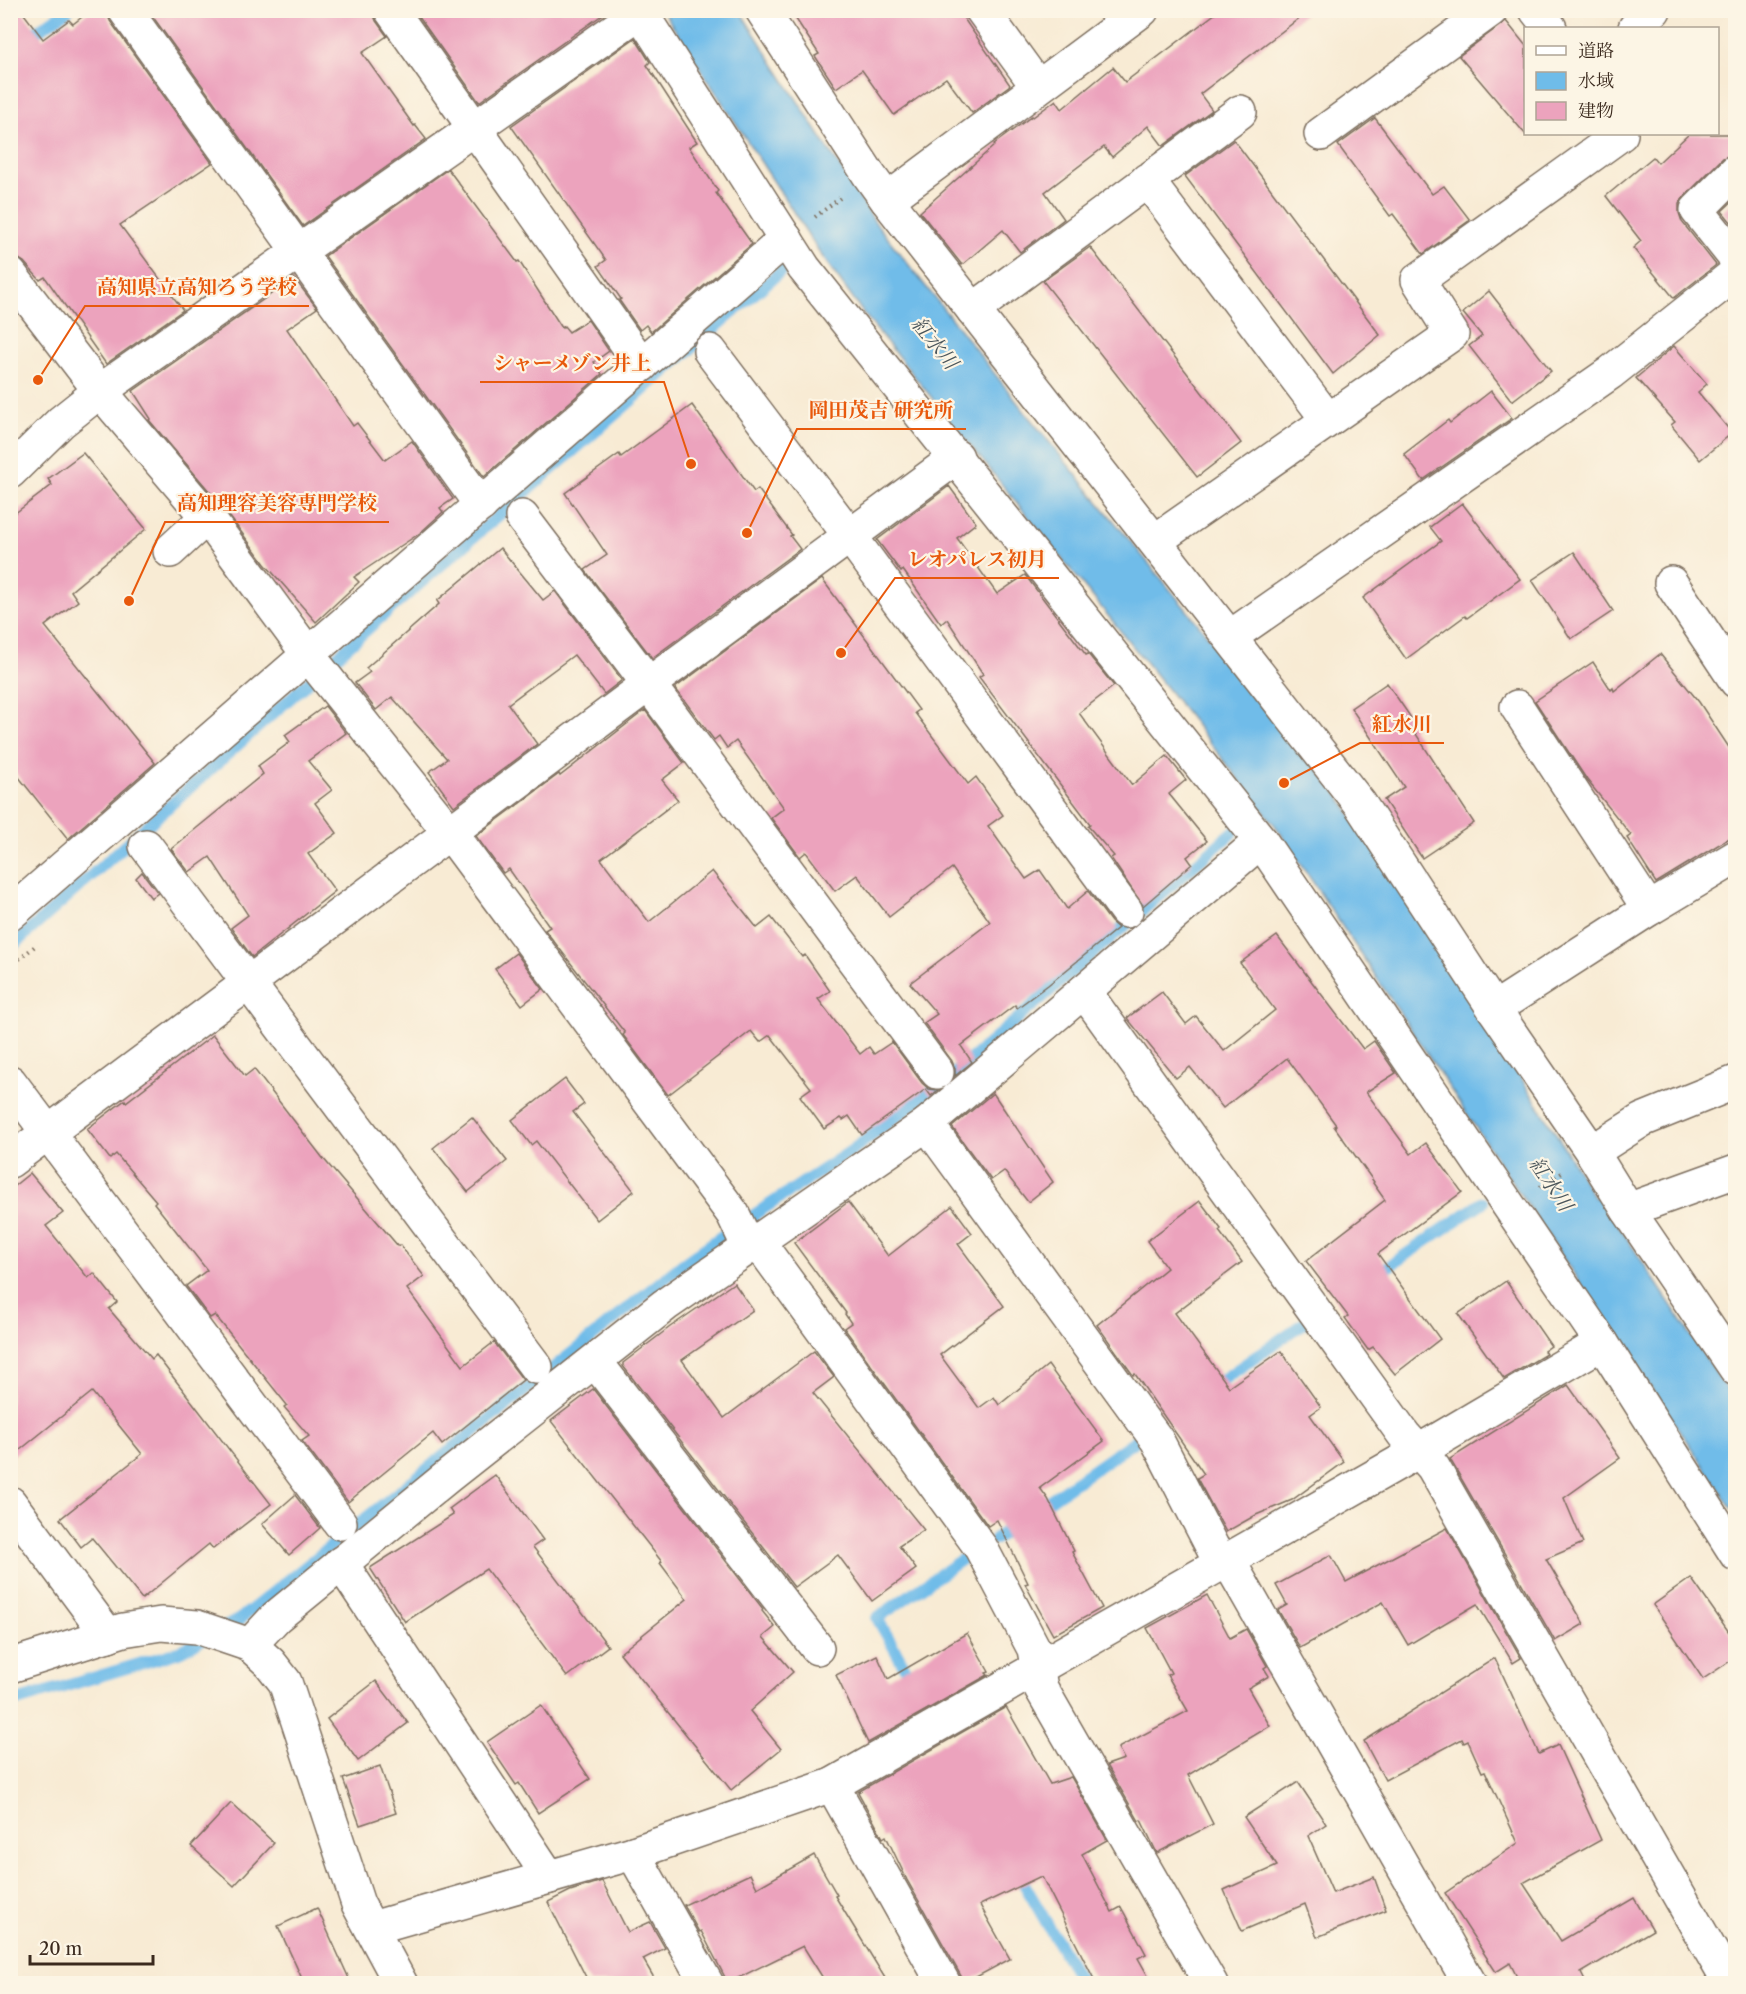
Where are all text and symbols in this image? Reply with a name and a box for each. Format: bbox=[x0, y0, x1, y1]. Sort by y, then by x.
legend bbox=[1524, 27, 1719, 135]
text: 道路 bbox=[1578, 40, 1614, 62]
text: 水域 bbox=[1578, 70, 1614, 92]
text: 建物 bbox=[1578, 100, 1614, 122]
callout: 高知県立高知ろう学校 bbox=[85, 268, 309, 306]
text: 高知県立高知ろう学校 bbox=[97, 275, 297, 299]
water label: 紅水川 bbox=[907, 312, 964, 375]
callout: シャーメゾン井上 bbox=[480, 344, 664, 382]
text: シャーメゾン井上 bbox=[493, 351, 651, 375]
callout: 岡田茂吉 研究所 bbox=[797, 391, 966, 429]
text: 岡田茂吉 研究所 bbox=[808, 398, 954, 422]
callout: 高知理容美容専門学校 bbox=[165, 484, 389, 522]
text: 高知理容美容専門学校 bbox=[177, 491, 377, 515]
callout: レオパレス初月 bbox=[895, 540, 1059, 578]
text: レオパレス初月 bbox=[908, 547, 1047, 571]
callout: 紅水川 bbox=[1360, 705, 1444, 743]
text: 紅水川 bbox=[1372, 712, 1432, 736]
water label: 紅水川 bbox=[1524, 1152, 1579, 1217]
scale bar bbox=[30, 1928, 153, 1966]
text: 20 m bbox=[39, 1938, 83, 1960]

